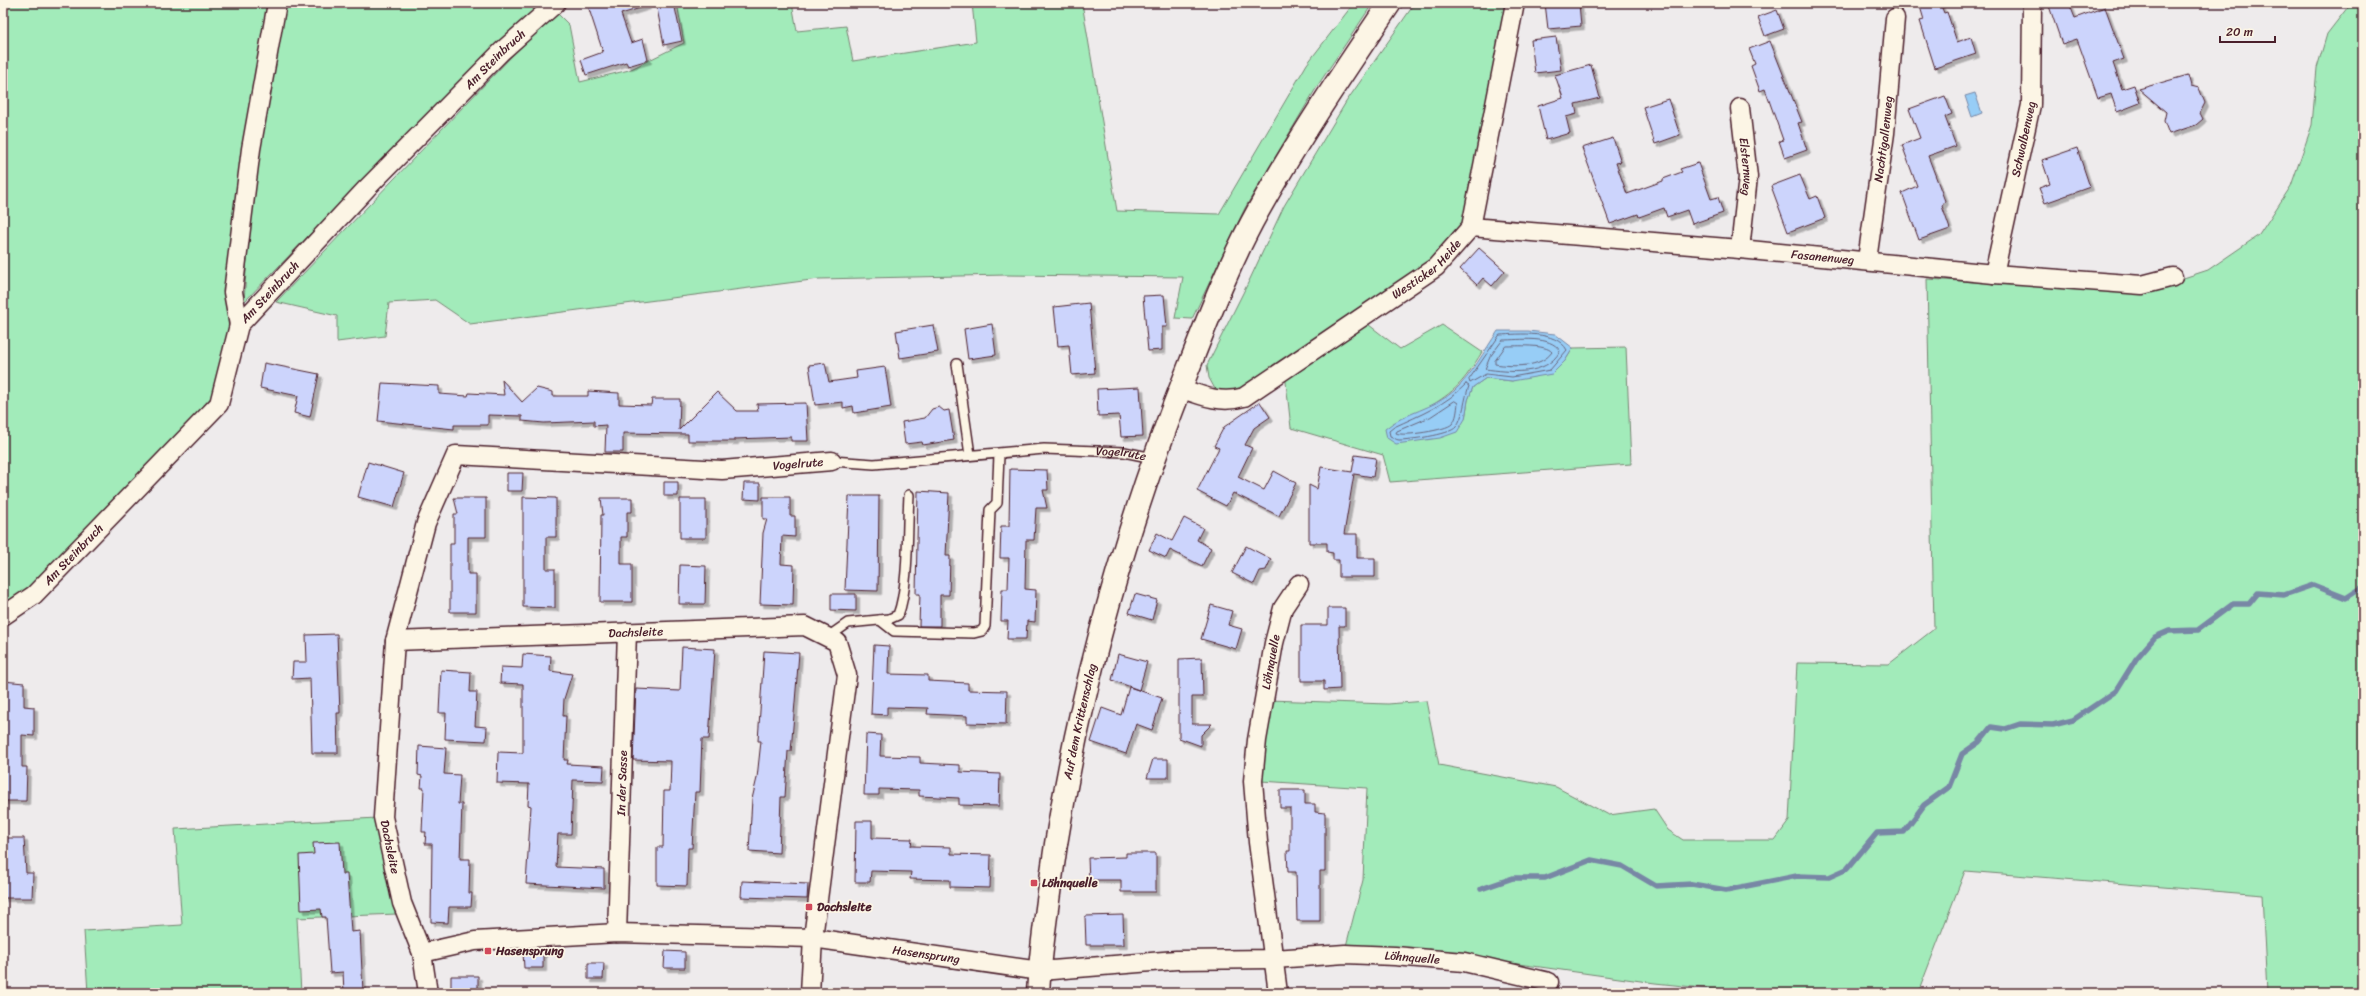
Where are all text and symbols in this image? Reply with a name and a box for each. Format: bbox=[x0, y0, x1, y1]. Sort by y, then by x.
scale bar bbox=[2220, 18, 2275, 44]
text: 20 m bbox=[2226, 21, 2253, 43]
street label: Am Steinbruch bbox=[458, 24, 531, 95]
street label: Nachtigallenweg bbox=[1867, 95, 1899, 184]
street label: Schwalbenweg bbox=[2005, 101, 2042, 179]
street label: Elsternweg bbox=[1732, 136, 1759, 197]
street label: Westicker Heide bbox=[1387, 234, 1467, 305]
street label: Fasanenweg bbox=[1790, 243, 1855, 271]
street label: Am Steinbruch bbox=[234, 256, 305, 329]
street label: Vogelrute bbox=[1095, 440, 1148, 467]
street label: Vogelrute bbox=[772, 451, 824, 477]
street label: Am Steinbruch bbox=[37, 518, 109, 591]
street label: Dachsleite bbox=[608, 620, 664, 644]
street label: Löhnquelle bbox=[1255, 632, 1287, 691]
street label: Auf dem Krittenschlag bbox=[1056, 661, 1103, 782]
street label: In der Sasse bbox=[610, 750, 634, 817]
street label: Dachsleite bbox=[374, 818, 406, 876]
place label: Löhnquelle bbox=[1042, 872, 1098, 894]
marker: Löhnquelle bbox=[1029, 878, 1039, 888]
place label: Dachsleite bbox=[817, 896, 873, 918]
marker: Dachsleite bbox=[804, 902, 814, 912]
street label: Hasensprung bbox=[891, 939, 961, 970]
place label: Hasensprung bbox=[495, 940, 565, 962]
street label: Löhnquelle bbox=[1384, 945, 1441, 971]
marker: Hasensprung bbox=[483, 946, 493, 956]

